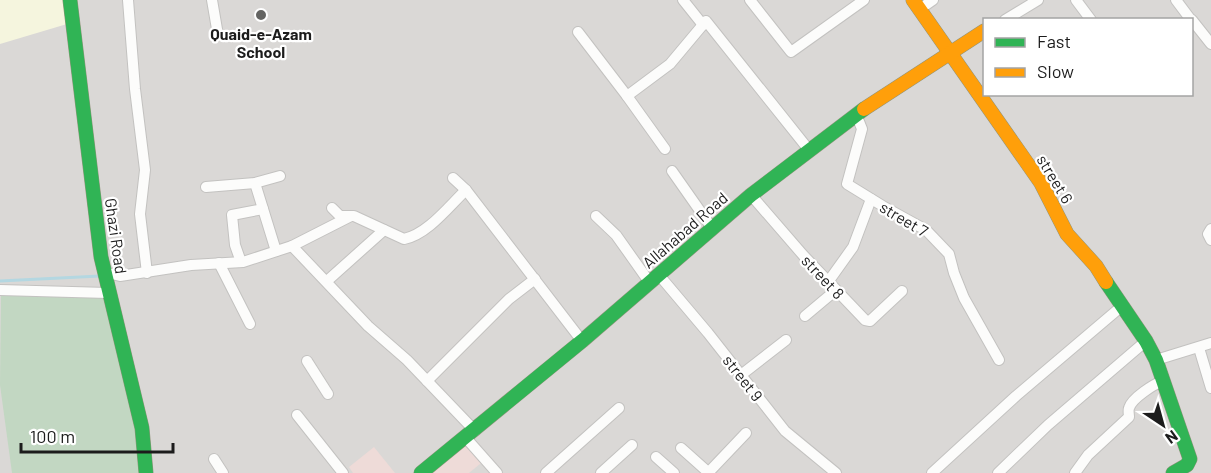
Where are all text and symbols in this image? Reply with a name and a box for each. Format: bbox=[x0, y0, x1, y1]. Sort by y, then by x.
marker: Quaid-e-Azam School bbox=[254, 8, 268, 22]
legend bbox=[983, 18, 1193, 96]
place label: Quaid-e-Azam School bbox=[210, 24, 312, 61]
text: Fast bbox=[1037, 30, 1071, 52]
text: Slow bbox=[1037, 60, 1074, 82]
street label: street 6 bbox=[1034, 151, 1077, 207]
street label: Allahabad Road bbox=[638, 188, 731, 272]
street label: Ghazi Road bbox=[102, 197, 131, 275]
street label: street 7 bbox=[877, 197, 932, 241]
street label: street 8 bbox=[798, 251, 849, 303]
street label: street 9 bbox=[719, 351, 767, 405]
north arrow bbox=[1133, 395, 1193, 455]
scale bar bbox=[21, 416, 172, 454]
text: 100 m bbox=[30, 425, 75, 447]
text: N bbox=[1162, 427, 1182, 448]

